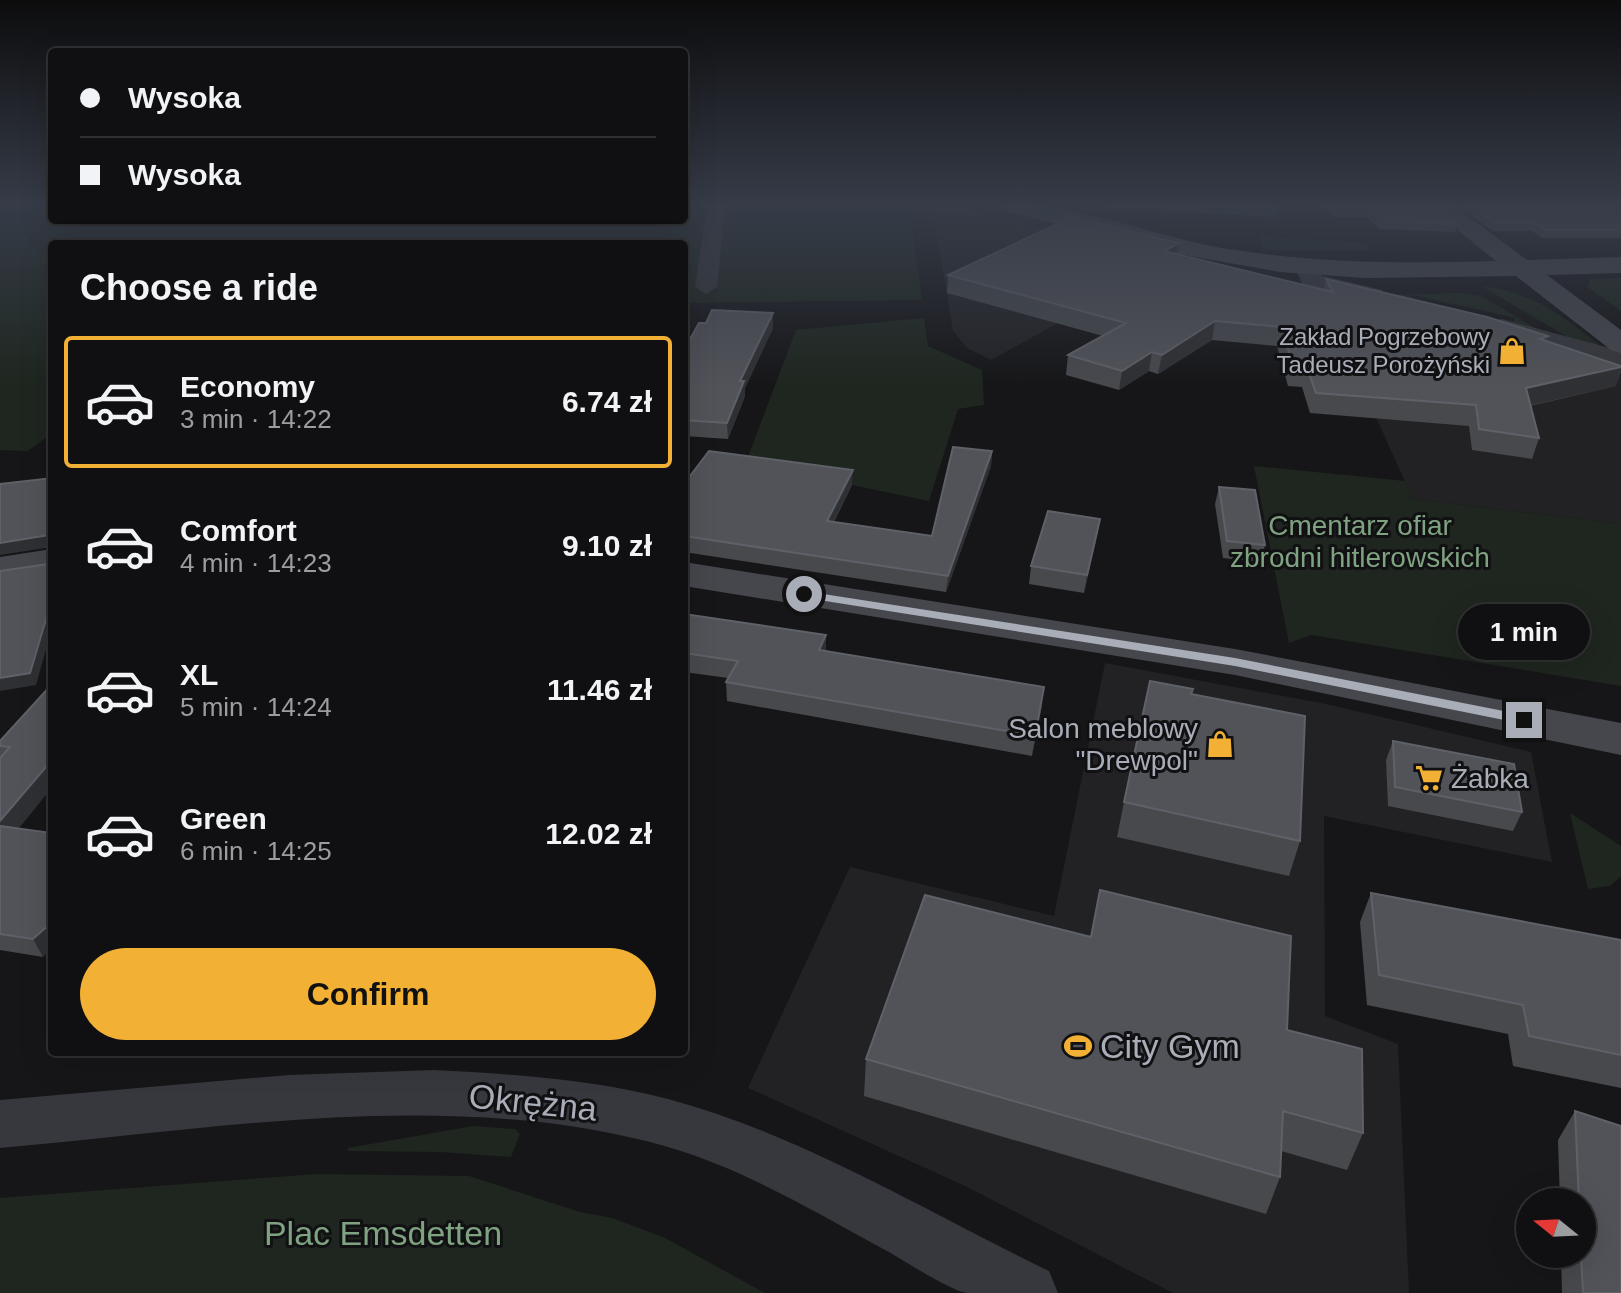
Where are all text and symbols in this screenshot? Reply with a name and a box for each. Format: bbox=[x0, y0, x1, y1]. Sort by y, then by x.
text: Wysoka bbox=[128, 81, 241, 114]
text: Wysoka bbox=[128, 158, 241, 191]
text: Choose a ride bbox=[80, 267, 318, 308]
place label: Zakład Pogrzebowy Tadeusz Porożyński bbox=[1277, 323, 1490, 378]
shop icon: Zakład Pogrzebowy Tadeusz Porożyński bbox=[1497, 336, 1527, 366]
icon: car bbox=[84, 366, 156, 438]
text: Economy bbox=[180, 370, 315, 403]
text: 6.74 zł bbox=[562, 385, 652, 418]
text: 3 min · 14:22 bbox=[180, 404, 332, 434]
icon: car bbox=[84, 510, 156, 582]
park label: Cmentarz ofiar zbrodni hitlerowskich bbox=[1230, 510, 1490, 573]
text: Comfort bbox=[180, 514, 297, 547]
text: 9.10 zł bbox=[562, 529, 652, 562]
text: 4 min · 14:23 bbox=[180, 548, 332, 578]
route start bbox=[786, 576, 822, 612]
callout: 1 min bbox=[1458, 604, 1590, 660]
text: 1 min bbox=[1490, 617, 1558, 647]
icon: car bbox=[84, 654, 156, 726]
text: XL bbox=[180, 658, 218, 691]
text: 11.46 zł bbox=[547, 673, 652, 706]
text: 5 min · 14:24 bbox=[180, 692, 332, 722]
route end bbox=[1506, 702, 1542, 738]
place label: Salon meblowy "Drewpol" bbox=[1008, 713, 1198, 776]
shop icon: Salon meblowy "Drewpol" bbox=[1205, 729, 1235, 759]
supermarket icon: Żabka bbox=[1414, 763, 1444, 793]
place label: Żabka bbox=[1451, 763, 1529, 794]
icon: car bbox=[84, 798, 156, 870]
text: Green bbox=[180, 802, 267, 835]
text: 12.02 zł bbox=[545, 817, 652, 850]
text: 6 min · 14:25 bbox=[180, 836, 332, 866]
button: Confirm bbox=[80, 948, 656, 1040]
place label: City Gym bbox=[1100, 1027, 1240, 1065]
sports icon: City Gym bbox=[1063, 1031, 1093, 1061]
street label: Okrężna bbox=[467, 1076, 599, 1128]
north arrow bbox=[1516, 1188, 1596, 1268]
map controls bbox=[1516, 1188, 1596, 1268]
park label: Plac Emsdetten bbox=[264, 1214, 502, 1252]

